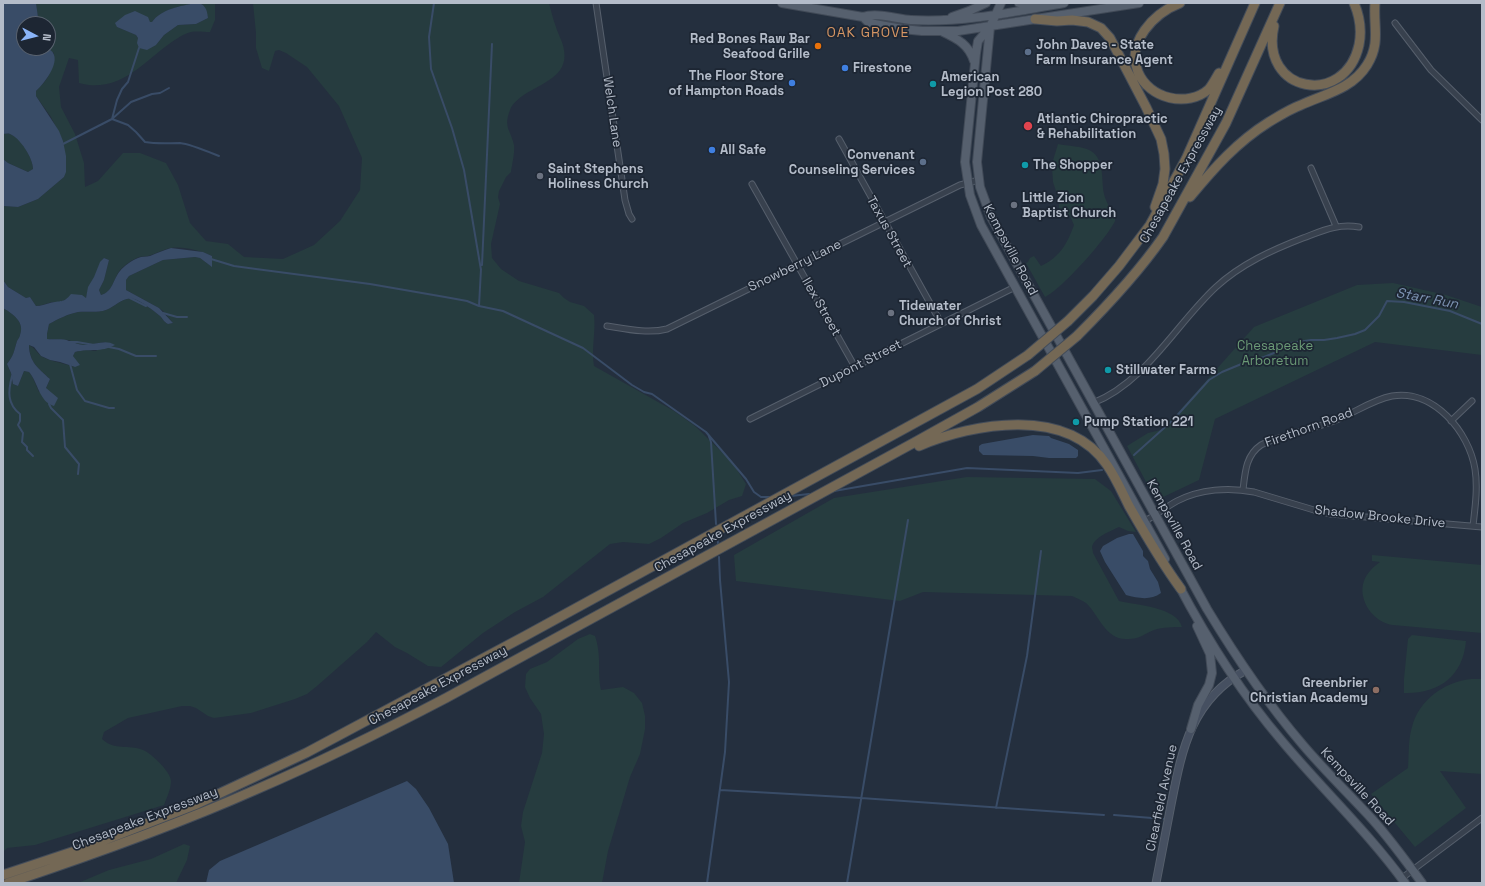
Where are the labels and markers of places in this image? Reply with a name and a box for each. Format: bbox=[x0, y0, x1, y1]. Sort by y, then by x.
place label: Red Bones Raw Bar Seafood Grille bbox=[690, 31, 810, 62]
place label: John Daves - State Farm Insurance Agent bbox=[1036, 37, 1173, 68]
marker: Red Bones Raw Bar Seafood Grille bbox=[813, 41, 823, 51]
marker: John Daves - State Farm Insurance Agent bbox=[1023, 47, 1033, 57]
place label: Firestone bbox=[853, 60, 912, 76]
marker: Firestone bbox=[840, 63, 850, 73]
place label: The Floor Store of Hampton Roads bbox=[668, 68, 784, 99]
place label: American Legion Post 280 bbox=[941, 69, 1042, 100]
marker: The Floor Store of Hampton Roads bbox=[787, 78, 797, 88]
marker: American Legion Post 280 bbox=[928, 79, 938, 89]
place label: Atlantic Chiropractic & Rehabilitation bbox=[1037, 111, 1168, 142]
marker: Atlantic Chiropractic & Rehabilitation bbox=[1022, 120, 1034, 132]
place label: All Safe bbox=[720, 142, 766, 158]
marker: All Safe bbox=[707, 145, 717, 155]
place label: Convenant Counseling Services bbox=[789, 147, 915, 178]
marker: Convenant Counseling Services bbox=[918, 157, 928, 167]
place label: The Shopper bbox=[1033, 157, 1113, 173]
marker: The Shopper bbox=[1020, 160, 1030, 170]
place label: Saint Stephens Holiness Church bbox=[548, 161, 649, 192]
marker: Saint Stephens Holiness Church bbox=[535, 171, 545, 181]
place label: Little Zion Baptist Church bbox=[1022, 190, 1116, 221]
marker: Little Zion Baptist Church bbox=[1009, 200, 1019, 210]
place label: Tidewater Church of Christ bbox=[899, 298, 1001, 329]
marker: Tidewater Church of Christ bbox=[886, 308, 896, 318]
place label: Stillwater Farms bbox=[1116, 362, 1216, 378]
marker: Stillwater Farms bbox=[1103, 365, 1113, 375]
place label: Pump Station 221 bbox=[1084, 414, 1193, 430]
marker: Pump Station 221 bbox=[1071, 417, 1081, 427]
place label: Greenbrier Christian Academy bbox=[1250, 675, 1368, 706]
marker: Greenbrier Christian Academy bbox=[1371, 685, 1381, 695]

